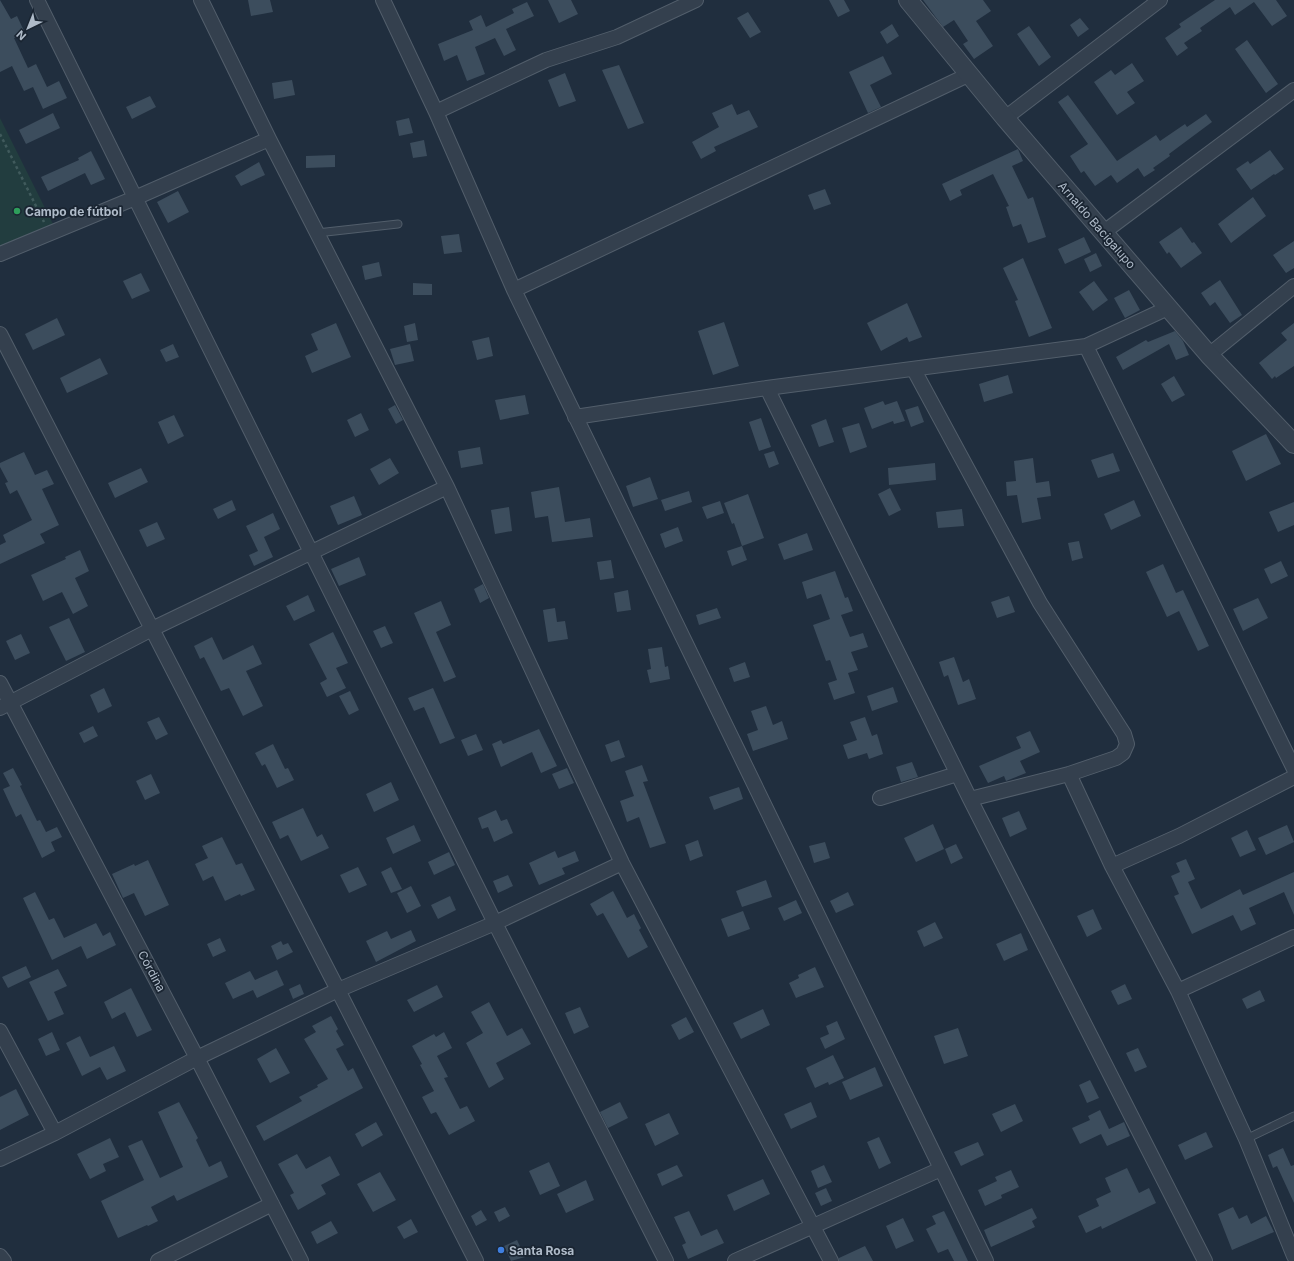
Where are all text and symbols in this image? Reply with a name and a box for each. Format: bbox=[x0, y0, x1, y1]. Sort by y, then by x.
north arrow bbox=[8, 8, 48, 48]
text: N bbox=[13, 27, 29, 43]
street label: Arnaldo Bacigalupo bbox=[1055, 178, 1139, 272]
place label: Campo de fútbol bbox=[25, 204, 122, 219]
marker: Campo de fútbol bbox=[12, 206, 22, 216]
street label: Córdina bbox=[135, 948, 169, 994]
place label: Santa Rosa bbox=[509, 1243, 574, 1258]
marker: Santa Rosa bbox=[496, 1245, 506, 1255]

